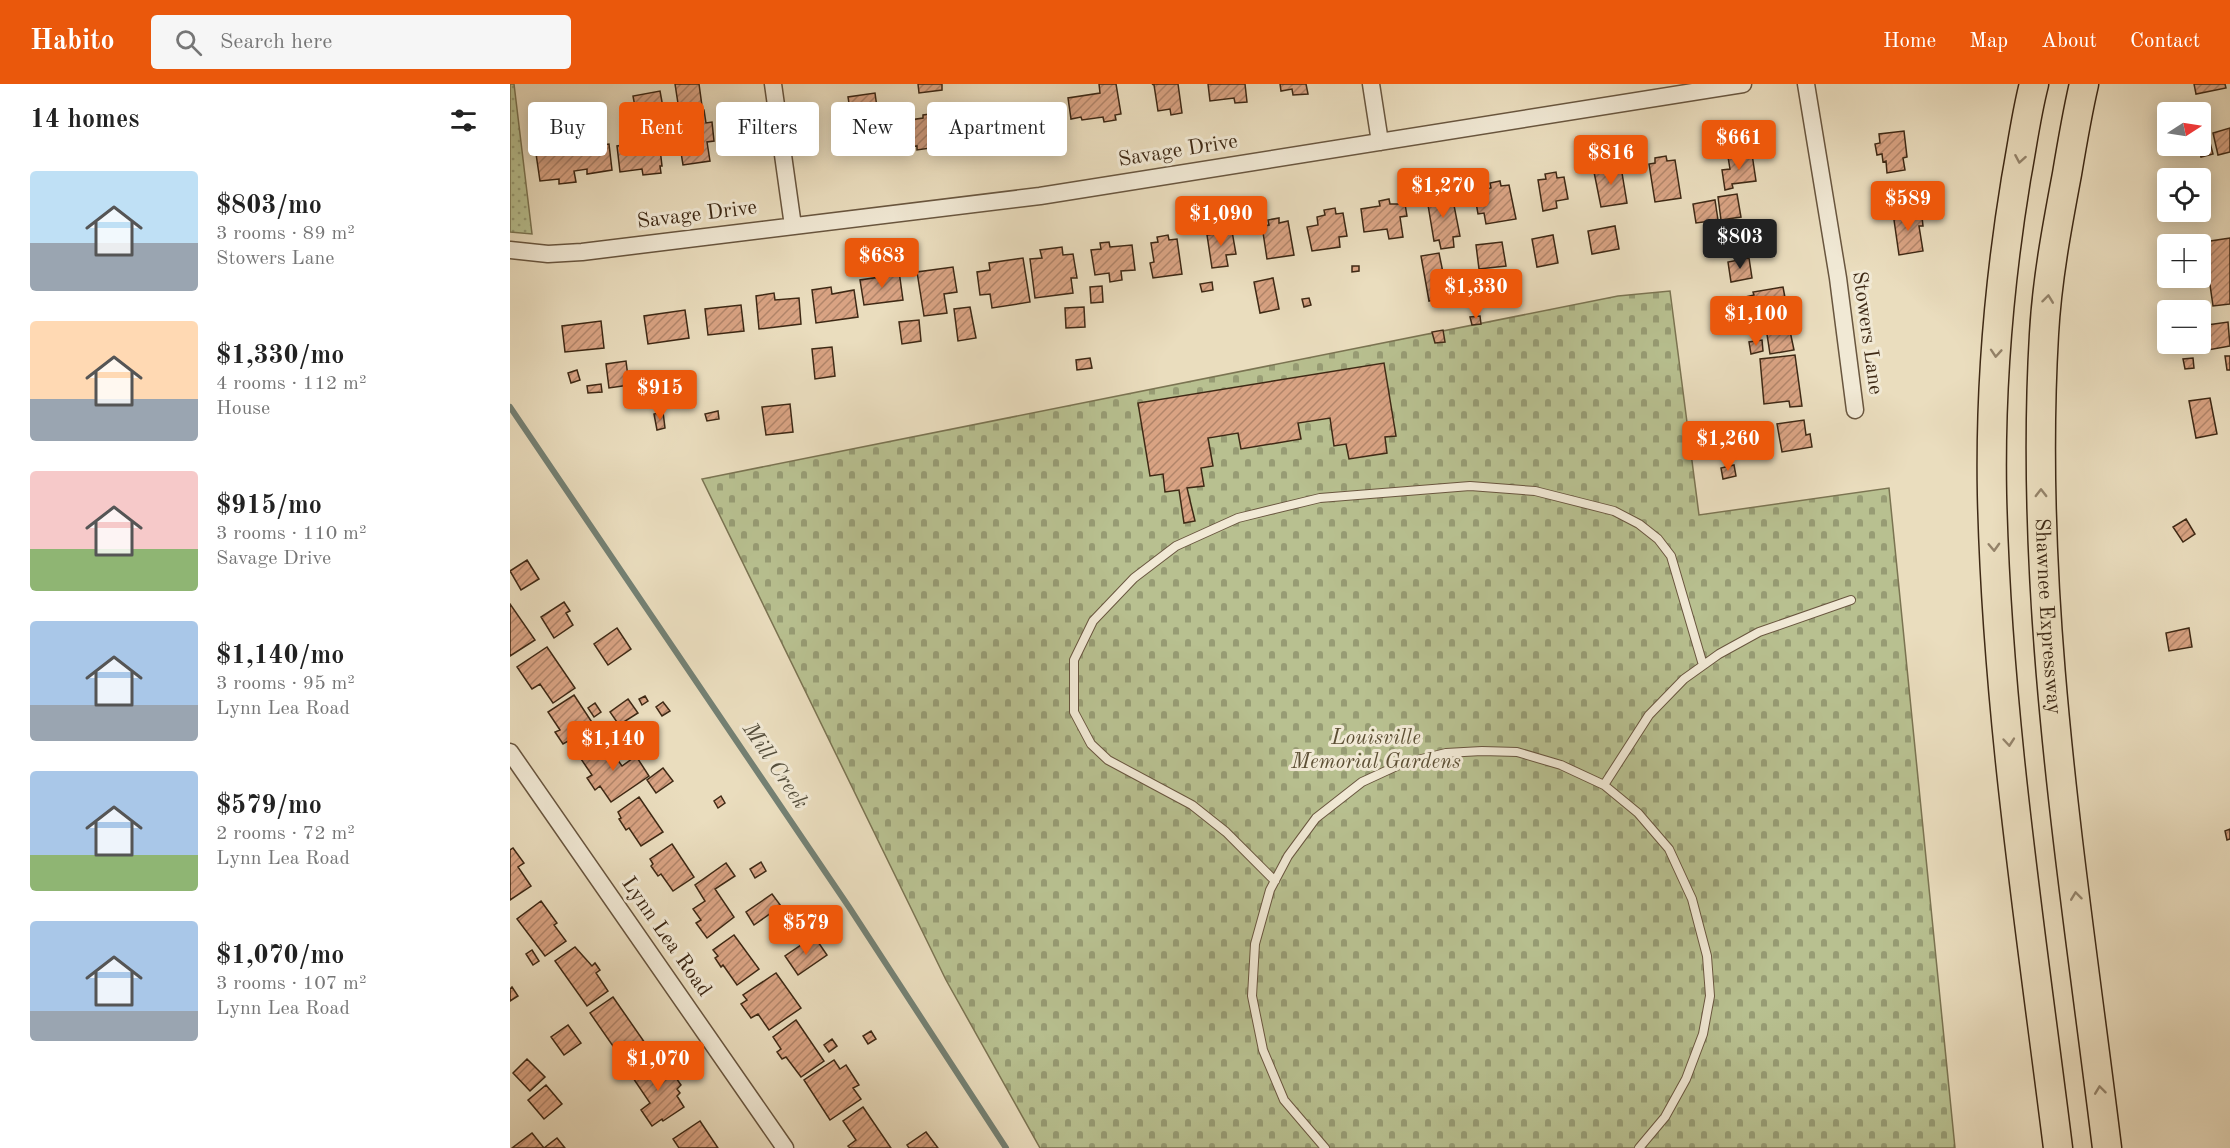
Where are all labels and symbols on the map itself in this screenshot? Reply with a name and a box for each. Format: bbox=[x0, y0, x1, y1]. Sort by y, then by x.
north arrow bbox=[2157, 102, 2211, 156]
pin: $661 bbox=[1703, 120, 1775, 171]
street label: Savage Drive bbox=[1117, 131, 1239, 171]
pin: $816 bbox=[1575, 135, 1647, 186]
one-way arrow bbox=[2014, 154, 2027, 164]
pin: $1,270 bbox=[1394, 168, 1492, 219]
pin: $589 bbox=[1872, 181, 1944, 232]
pin: $1,090 bbox=[1172, 196, 1270, 247]
street label: Savage Drive bbox=[636, 197, 758, 233]
pin: $803 bbox=[1704, 219, 1776, 270]
pin: $683 bbox=[846, 238, 918, 289]
pin: $1,330 bbox=[1427, 269, 1525, 320]
street label: Stowers Lane bbox=[1848, 270, 1886, 396]
one-way arrow bbox=[2041, 294, 2054, 303]
pin: $1,100 bbox=[1707, 296, 1805, 347]
one-way arrow bbox=[1990, 348, 2003, 357]
pin: $915 bbox=[624, 370, 696, 421]
pin: $1,260 bbox=[1679, 421, 1777, 472]
one-way arrow bbox=[2035, 489, 2047, 498]
street label: Shawnee Expressway bbox=[2031, 518, 2065, 716]
one-way arrow bbox=[1987, 543, 2000, 552]
water label: Mill Creek bbox=[738, 718, 812, 813]
pin: $1,140 bbox=[564, 721, 662, 772]
park label: Louisville Memorial Gardens bbox=[1290, 728, 1461, 773]
one-way arrow bbox=[2002, 737, 2015, 746]
street label: Lynn Lea Road bbox=[617, 873, 715, 1001]
one-way arrow bbox=[2070, 892, 2083, 901]
pin: $579 bbox=[770, 905, 842, 956]
pin: $1,070 bbox=[609, 1041, 707, 1092]
one-way arrow bbox=[2094, 1085, 2107, 1095]

